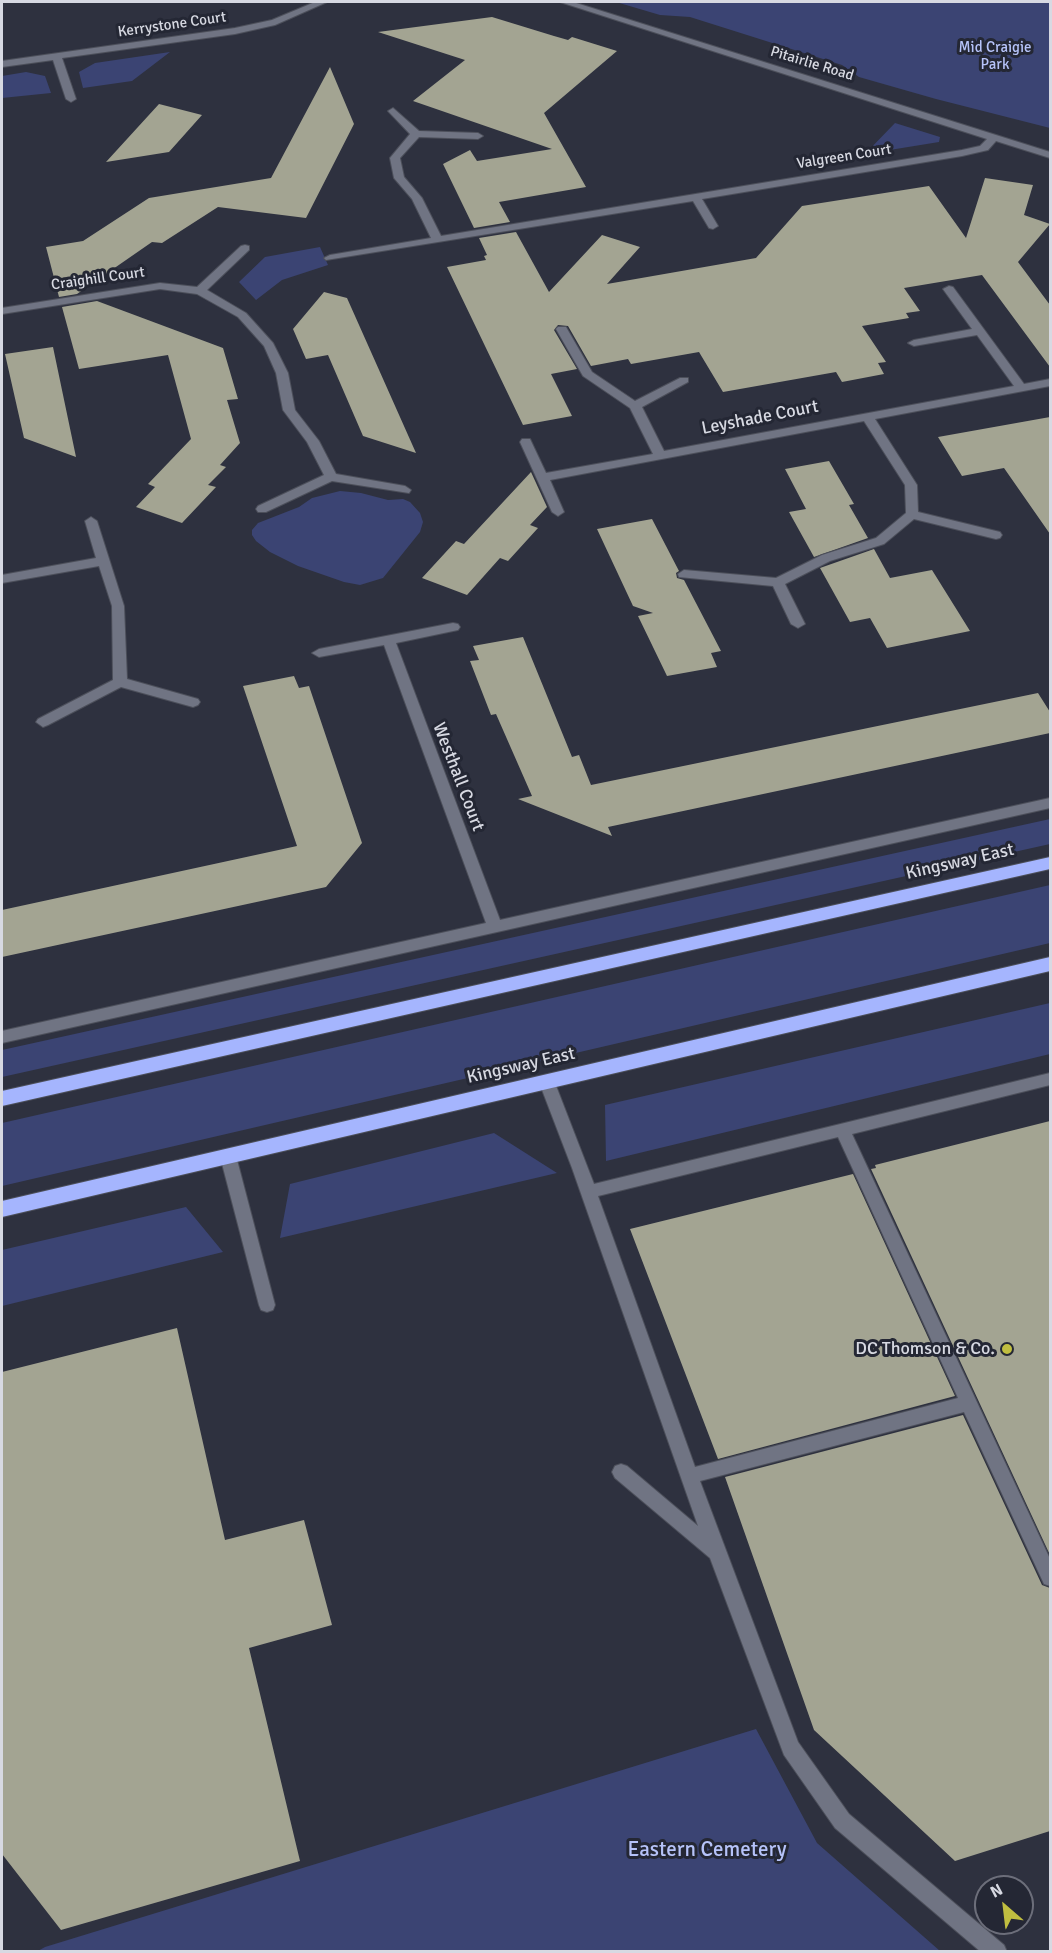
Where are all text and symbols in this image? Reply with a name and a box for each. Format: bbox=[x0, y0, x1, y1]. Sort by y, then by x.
street label: Kerrystone Court bbox=[117, 8, 227, 42]
park label: Mid Craigie Park bbox=[958, 39, 1032, 74]
street label: Pitairlie Road bbox=[768, 43, 856, 85]
street label: Valgreen Court bbox=[795, 141, 893, 173]
street label: Craighill Court bbox=[50, 264, 146, 294]
street label: Leyshade Court bbox=[700, 396, 820, 440]
street label: Westhall Court bbox=[427, 720, 489, 834]
street label: Kingsway East bbox=[904, 839, 1016, 885]
street label: Kingsway East bbox=[465, 1043, 577, 1089]
place label: DC Thomson & Co. bbox=[855, 1338, 995, 1360]
marker: DC Thomson & Co. bbox=[1000, 1342, 1014, 1356]
park label: Eastern Cemetery bbox=[627, 1837, 787, 1863]
north arrow bbox=[974, 1875, 1034, 1935]
text: N bbox=[987, 1879, 1006, 1902]

